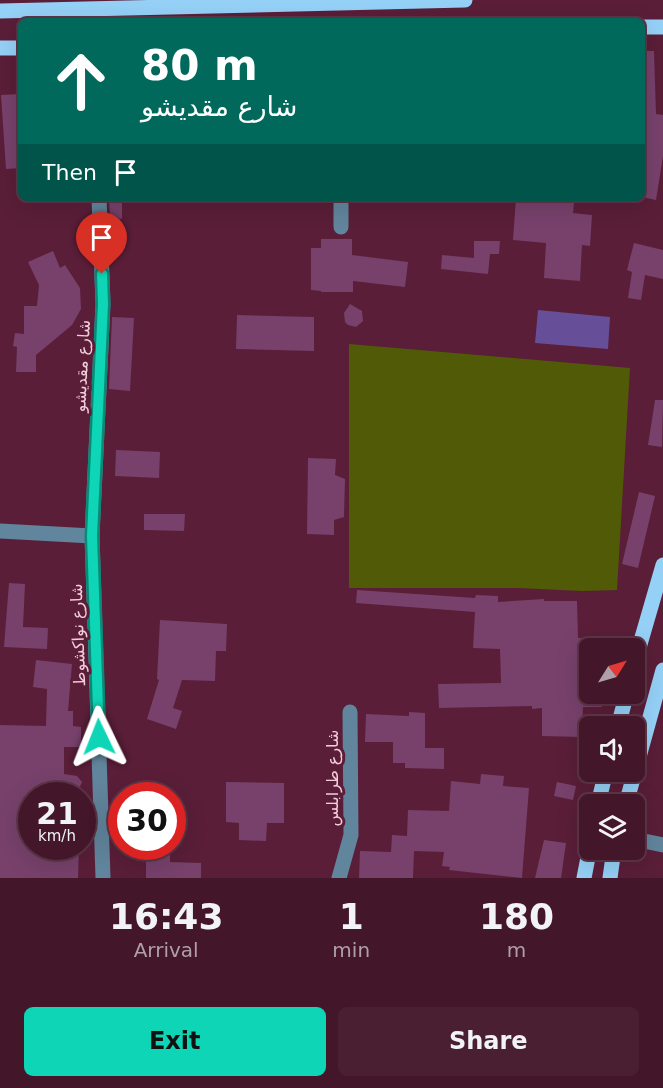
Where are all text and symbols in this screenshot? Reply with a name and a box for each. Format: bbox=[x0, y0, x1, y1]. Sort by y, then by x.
text: 80 m bbox=[141, 41, 258, 90]
icon: ahead bbox=[42, 42, 120, 120]
text: شارع مقديشو bbox=[141, 91, 297, 122]
icon: arrive bbox=[109, 156, 142, 189]
text: Then bbox=[42, 160, 97, 185]
pin bbox=[76, 212, 127, 274]
icon: arrive bbox=[85, 221, 118, 254]
street label: شارع مقديشو bbox=[70, 319, 95, 414]
street label: شارع نواكشوط bbox=[67, 583, 90, 687]
north arrow bbox=[579, 638, 645, 704]
map controls bbox=[579, 638, 645, 860]
position arrow bbox=[67, 705, 131, 769]
button: sound bbox=[579, 716, 645, 782]
street label: شارع طرابلس bbox=[323, 730, 343, 826]
speed limit sign: 30 bbox=[108, 782, 186, 860]
button: layers bbox=[579, 794, 645, 860]
text: 21 bbox=[36, 796, 78, 831]
text: km/h bbox=[38, 827, 76, 845]
text: 16:43 bbox=[109, 896, 223, 937]
text: 1 bbox=[339, 896, 364, 937]
text: 180 bbox=[479, 896, 554, 937]
text: Arrival bbox=[134, 938, 199, 962]
text: min bbox=[332, 938, 370, 962]
text: m bbox=[507, 938, 526, 962]
button: Exit bbox=[24, 1007, 326, 1076]
button: Share bbox=[338, 1007, 639, 1076]

